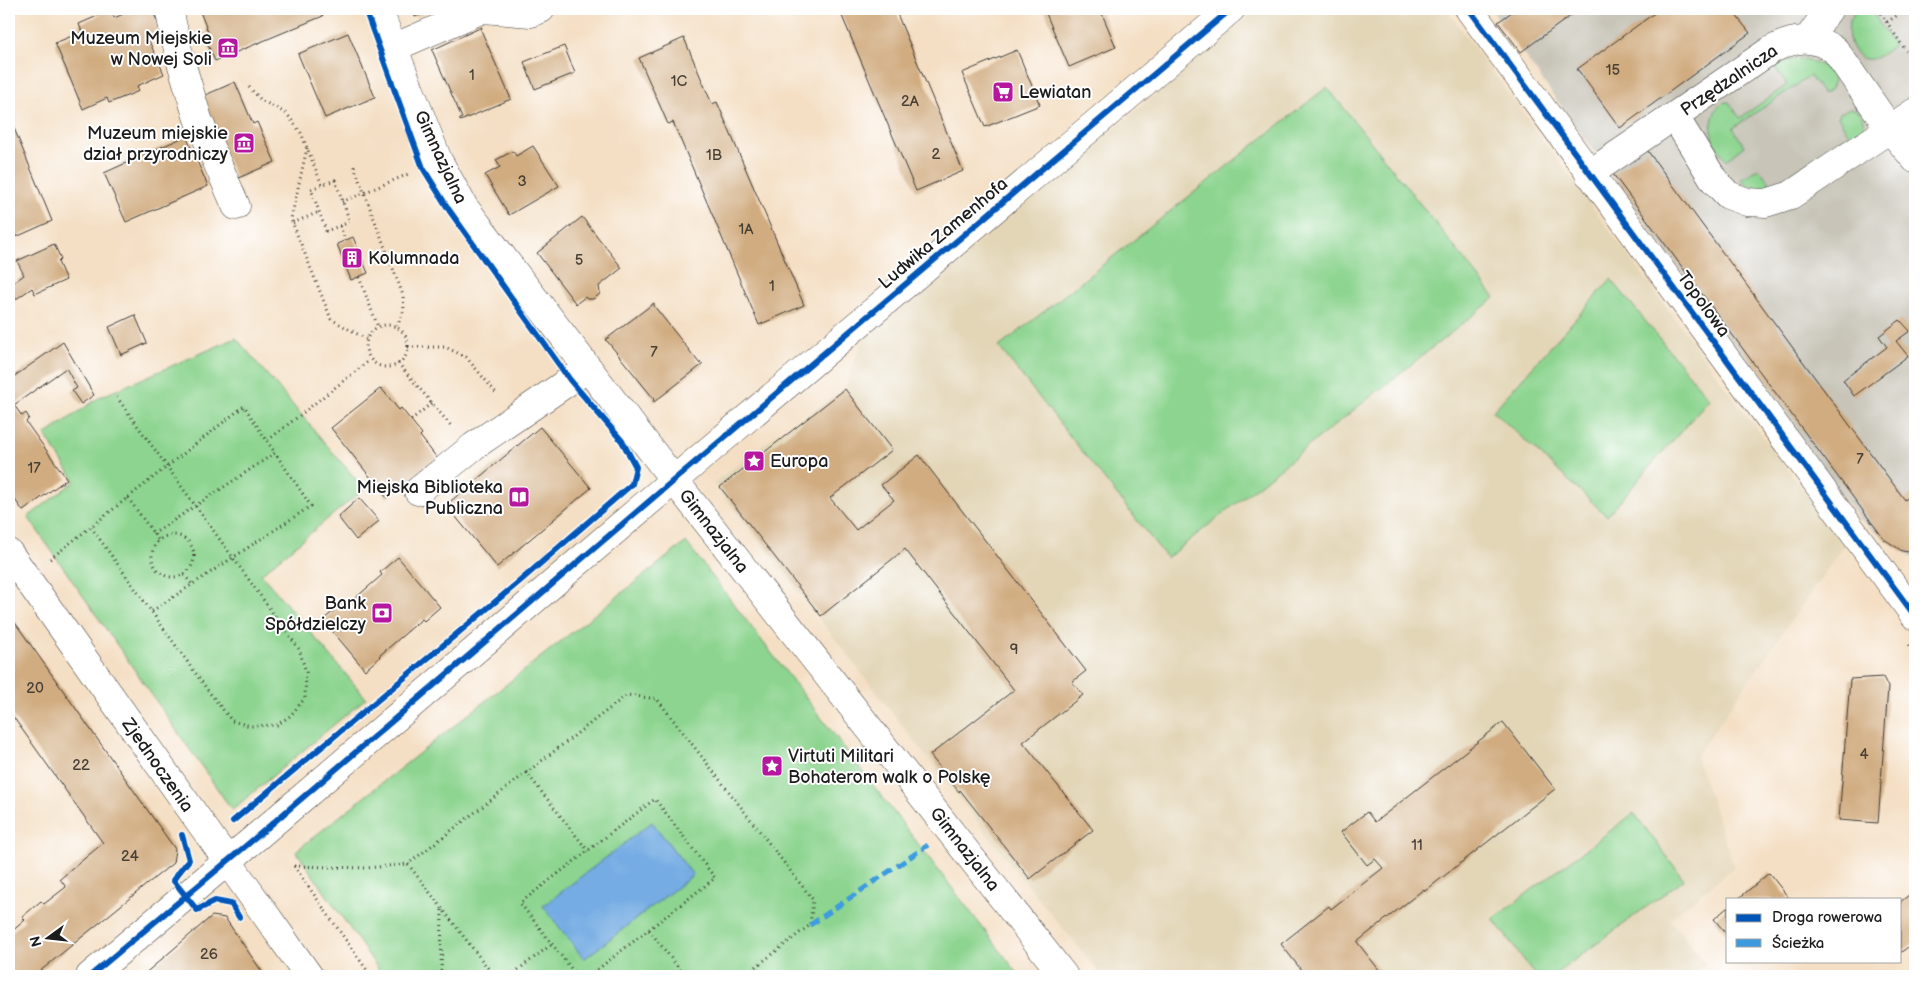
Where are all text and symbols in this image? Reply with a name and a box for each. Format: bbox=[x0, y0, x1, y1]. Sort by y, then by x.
place label: Muzeum Miejskie w Nowej Soli bbox=[70, 28, 212, 70]
museum icon: Muzeum Miejskie w Nowej Soli bbox=[216, 36, 240, 60]
street label: Przędzalnicza bbox=[1677, 40, 1782, 121]
house number: 15 bbox=[1606, 61, 1620, 80]
house number: 1 bbox=[469, 66, 475, 85]
house number: 1C bbox=[671, 72, 688, 91]
supermarket icon: Lewiatan bbox=[991, 80, 1015, 104]
place label: Lewiatan bbox=[1019, 82, 1091, 103]
house number: 2A bbox=[901, 92, 920, 111]
street label: Gimnazjalna bbox=[410, 107, 471, 207]
place label: Muzeum miejskie dział przyrodniczy bbox=[83, 123, 229, 165]
museum icon: Muzeum miejskie dział przyrodniczy bbox=[232, 131, 256, 155]
house number: 2 bbox=[932, 145, 941, 164]
house number: 1B bbox=[706, 146, 722, 165]
house number: 3 bbox=[517, 172, 527, 191]
street label: Ludwika Zamenhofa bbox=[875, 173, 1012, 293]
house number: 1A bbox=[739, 220, 754, 239]
building icon: Kolumnada bbox=[340, 246, 364, 270]
place label: Kolumnada bbox=[368, 248, 459, 269]
house number: 5 bbox=[575, 251, 583, 270]
street label: Topolowa bbox=[1673, 267, 1734, 341]
house number: 1 bbox=[769, 277, 775, 296]
house number: 7 bbox=[650, 343, 658, 362]
place icon: Europa bbox=[742, 449, 766, 473]
house number: 7 bbox=[1856, 450, 1864, 469]
place label: Europa bbox=[770, 451, 828, 472]
house number: 17 bbox=[27, 459, 41, 478]
place label: Miejska Biblioteka Publiczna bbox=[357, 477, 503, 519]
library icon: Miejska Biblioteka Publiczna bbox=[507, 485, 531, 509]
street label: Gimnazjalna bbox=[674, 485, 753, 577]
place label: Bank Spółdzielczy bbox=[265, 593, 367, 635]
bank icon: Bank Spółdzielczy bbox=[370, 601, 394, 625]
house number: 9 bbox=[1010, 640, 1018, 659]
house number: 20 bbox=[26, 679, 44, 698]
street label: Zjednoczenia bbox=[117, 713, 198, 816]
house number: 4 bbox=[1859, 745, 1869, 764]
place label: Virtuti Militari Bohaterom walk o Polskę bbox=[788, 746, 991, 788]
place icon: Virtuti Militari Bohaterom walk o Polskę bbox=[760, 754, 784, 778]
house number: 22 bbox=[72, 756, 90, 775]
street label: Gimnazjalna bbox=[925, 803, 1004, 895]
house number: 11 bbox=[1411, 836, 1423, 855]
house number: 24 bbox=[121, 847, 139, 866]
legend bbox=[1726, 898, 1902, 962]
text: Droga rowerowa bbox=[1772, 908, 1882, 927]
north arrow bbox=[22, 912, 72, 962]
text: N bbox=[26, 934, 45, 949]
text: Ścieżka bbox=[1772, 934, 1824, 953]
house number: 26 bbox=[200, 945, 218, 964]

